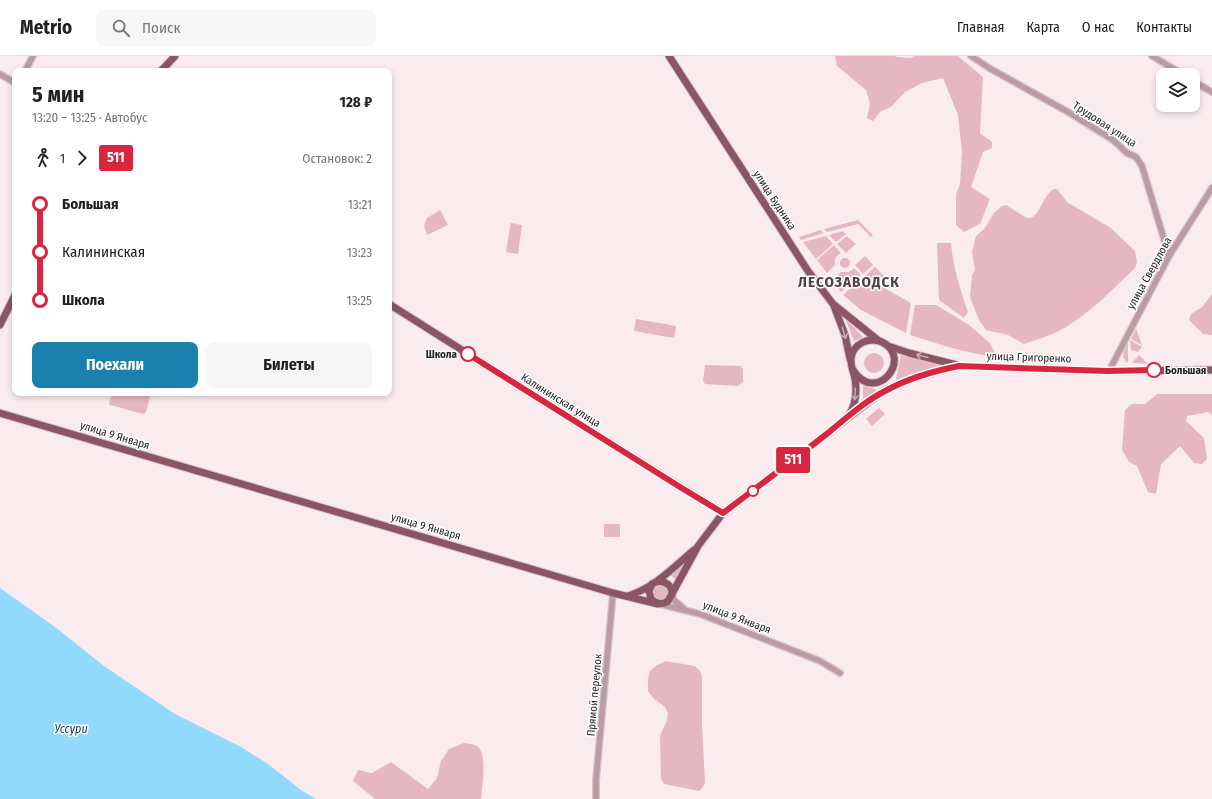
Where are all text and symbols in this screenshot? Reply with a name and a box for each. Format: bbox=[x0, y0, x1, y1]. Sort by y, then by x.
search box bbox=[96, 10, 376, 46]
text: Metrio bbox=[20, 16, 72, 39]
icon: search bbox=[110, 17, 132, 39]
text: Поиск bbox=[142, 19, 180, 37]
text: Главная bbox=[957, 19, 1004, 36]
text: Карта bbox=[1026, 19, 1060, 36]
text: О нас bbox=[1082, 19, 1114, 36]
text: Контакты bbox=[1136, 19, 1192, 36]
map controls bbox=[1156, 68, 1200, 112]
button: layers bbox=[1156, 68, 1200, 112]
text: 5 мин bbox=[32, 81, 84, 108]
text: 128 ₽ bbox=[340, 93, 372, 111]
street label: Трудовая улица bbox=[1070, 99, 1139, 150]
text: 13:20 – 13:25 · Автобус bbox=[32, 110, 148, 125]
icon: walk bbox=[32, 147, 54, 169]
icon: forward bbox=[71, 147, 93, 169]
text: 511 bbox=[107, 149, 125, 166]
text: 1 bbox=[60, 151, 65, 166]
text: Остановок: 2 bbox=[302, 151, 372, 166]
street label: улица Будника bbox=[751, 168, 799, 232]
text: Большая bbox=[62, 195, 118, 213]
text: 13:21 bbox=[348, 197, 372, 212]
street label: улица Свердлова bbox=[1124, 235, 1175, 311]
text: Калининская bbox=[62, 243, 145, 261]
text: 13:23 bbox=[347, 245, 372, 260]
district label: ЛЕСОЗАВОДСК bbox=[798, 273, 900, 291]
text: Школа bbox=[62, 291, 105, 309]
text: 13:25 bbox=[347, 293, 372, 308]
one-way arrow bbox=[841, 326, 848, 339]
button: Поехали bbox=[32, 342, 198, 388]
button: Билеты bbox=[206, 342, 372, 388]
marker: Школа bbox=[460, 346, 476, 362]
place label: Школа bbox=[426, 348, 458, 361]
street label: улица Григоренко bbox=[986, 350, 1072, 365]
one-way arrow bbox=[916, 352, 929, 360]
marker: Большая bbox=[1146, 362, 1162, 378]
place label: Большая bbox=[1165, 364, 1206, 377]
street label: Калининская улица bbox=[519, 371, 603, 430]
one-way arrow bbox=[852, 387, 859, 400]
street label: улица 9 Января bbox=[79, 419, 151, 452]
line badge: 511 bbox=[770, 447, 816, 473]
text: 511 bbox=[784, 451, 802, 468]
unlabelled marker bbox=[747, 485, 759, 497]
street label: улица 9 Января bbox=[389, 510, 462, 543]
street label: улица 9 Января bbox=[701, 599, 773, 636]
street label: Прямой переулок bbox=[584, 652, 605, 737]
water label: Уссури bbox=[54, 722, 88, 736]

